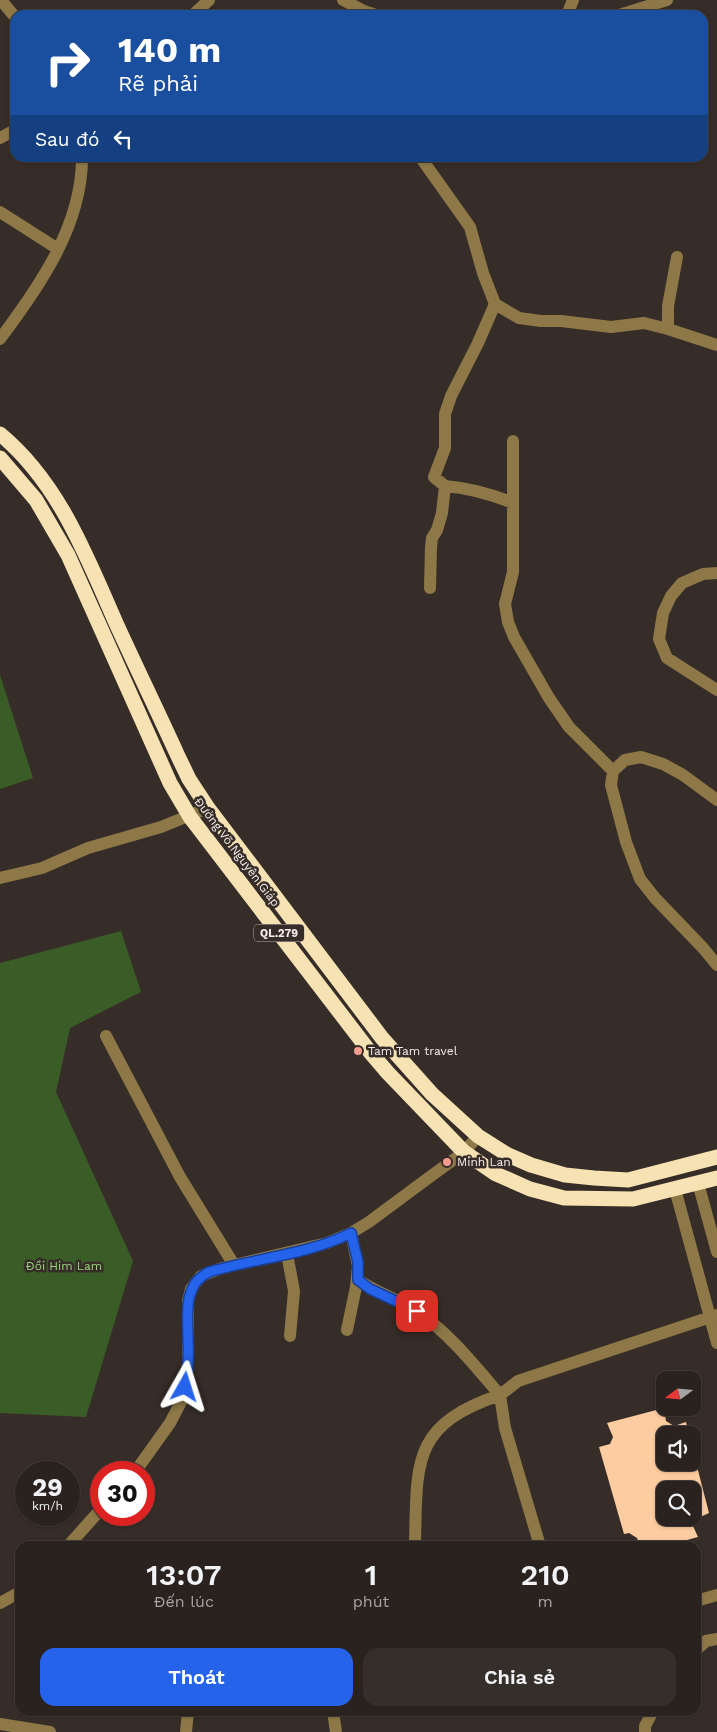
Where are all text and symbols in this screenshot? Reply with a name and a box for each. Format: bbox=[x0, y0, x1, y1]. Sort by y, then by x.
text: 140 m bbox=[118, 29, 221, 71]
icon: right bbox=[35, 30, 100, 95]
text: Rẽ phải bbox=[118, 71, 198, 96]
icon: left bbox=[109, 125, 137, 153]
text: Sau đó bbox=[35, 128, 99, 151]
street label: Đường Võ Nguyên Giáp bbox=[191, 795, 283, 909]
road number: QL.279 bbox=[254, 924, 304, 941]
place label: Tam Tam travel bbox=[368, 1044, 458, 1058]
marker: Tam Tam travel bbox=[352, 1045, 364, 1057]
place label: Minh Lan bbox=[457, 1155, 511, 1169]
marker: Minh Lan bbox=[441, 1156, 453, 1168]
park label: Đồi Him Lam bbox=[26, 1259, 102, 1273]
pin bbox=[396, 1290, 438, 1332]
icon: arrive bbox=[403, 1297, 431, 1325]
position arrow bbox=[158, 1360, 210, 1412]
north arrow bbox=[656, 1371, 701, 1416]
map controls bbox=[656, 1371, 701, 1526]
button: sound bbox=[656, 1426, 701, 1471]
speed limit sign: 30 bbox=[90, 1461, 155, 1526]
text: 29 bbox=[32, 1473, 63, 1502]
button: search bbox=[656, 1481, 701, 1526]
text: km/h bbox=[32, 1499, 63, 1513]
text: 13:07 bbox=[146, 1557, 221, 1592]
text: 1 bbox=[365, 1557, 377, 1592]
text: 210 bbox=[520, 1557, 570, 1592]
text: Đến lúc bbox=[154, 1592, 214, 1611]
text: phút bbox=[353, 1592, 389, 1611]
text: m bbox=[537, 1592, 553, 1611]
button: Thoát bbox=[40, 1648, 353, 1706]
button: Chia sẻ bbox=[363, 1648, 676, 1706]

